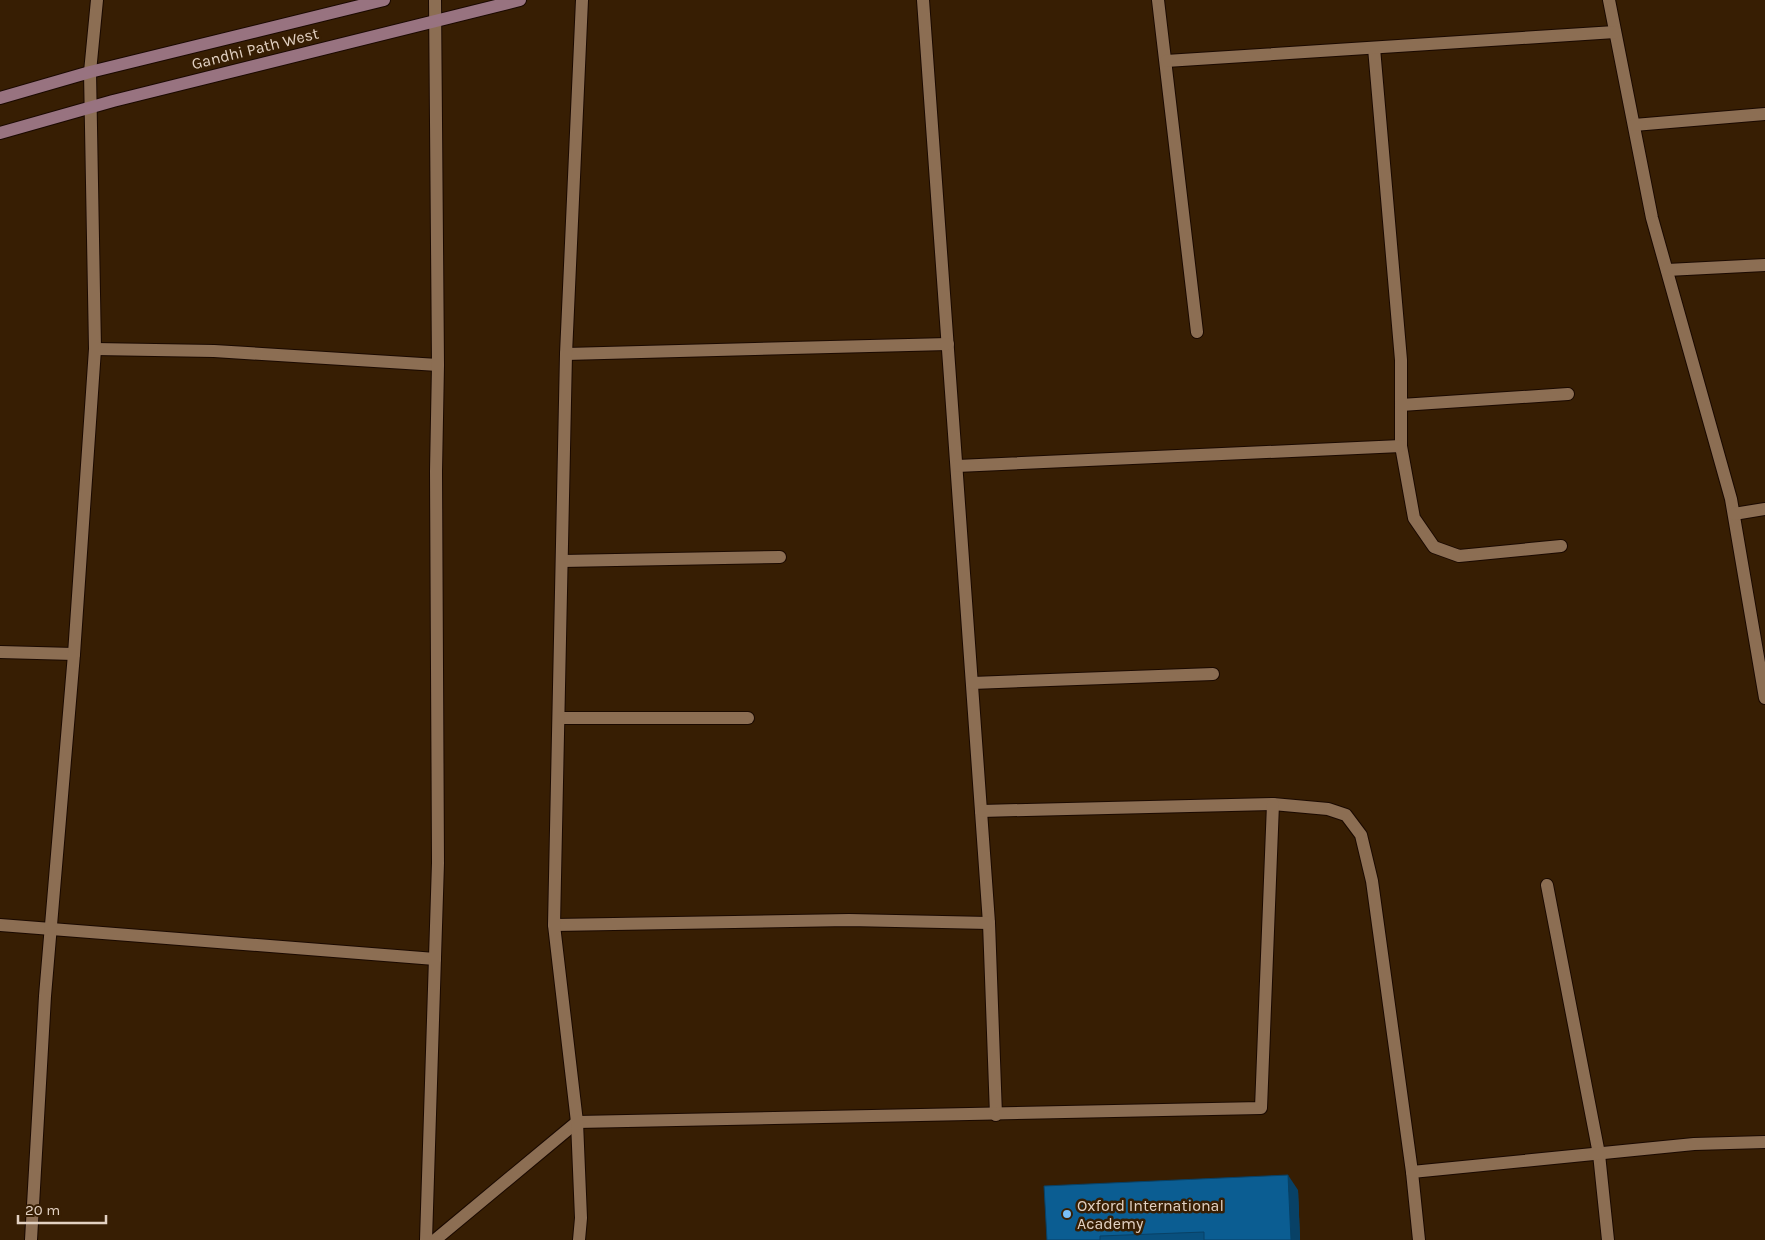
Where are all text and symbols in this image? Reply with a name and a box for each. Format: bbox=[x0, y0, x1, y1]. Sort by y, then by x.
street label: Gandhi Path West bbox=[190, 24, 321, 73]
scale bar bbox=[18, 1192, 105, 1224]
place label: Oxford International Academy bbox=[1077, 1196, 1224, 1233]
text: 20 m bbox=[25, 1201, 60, 1219]
marker: Oxford International Academy bbox=[1061, 1208, 1073, 1220]

